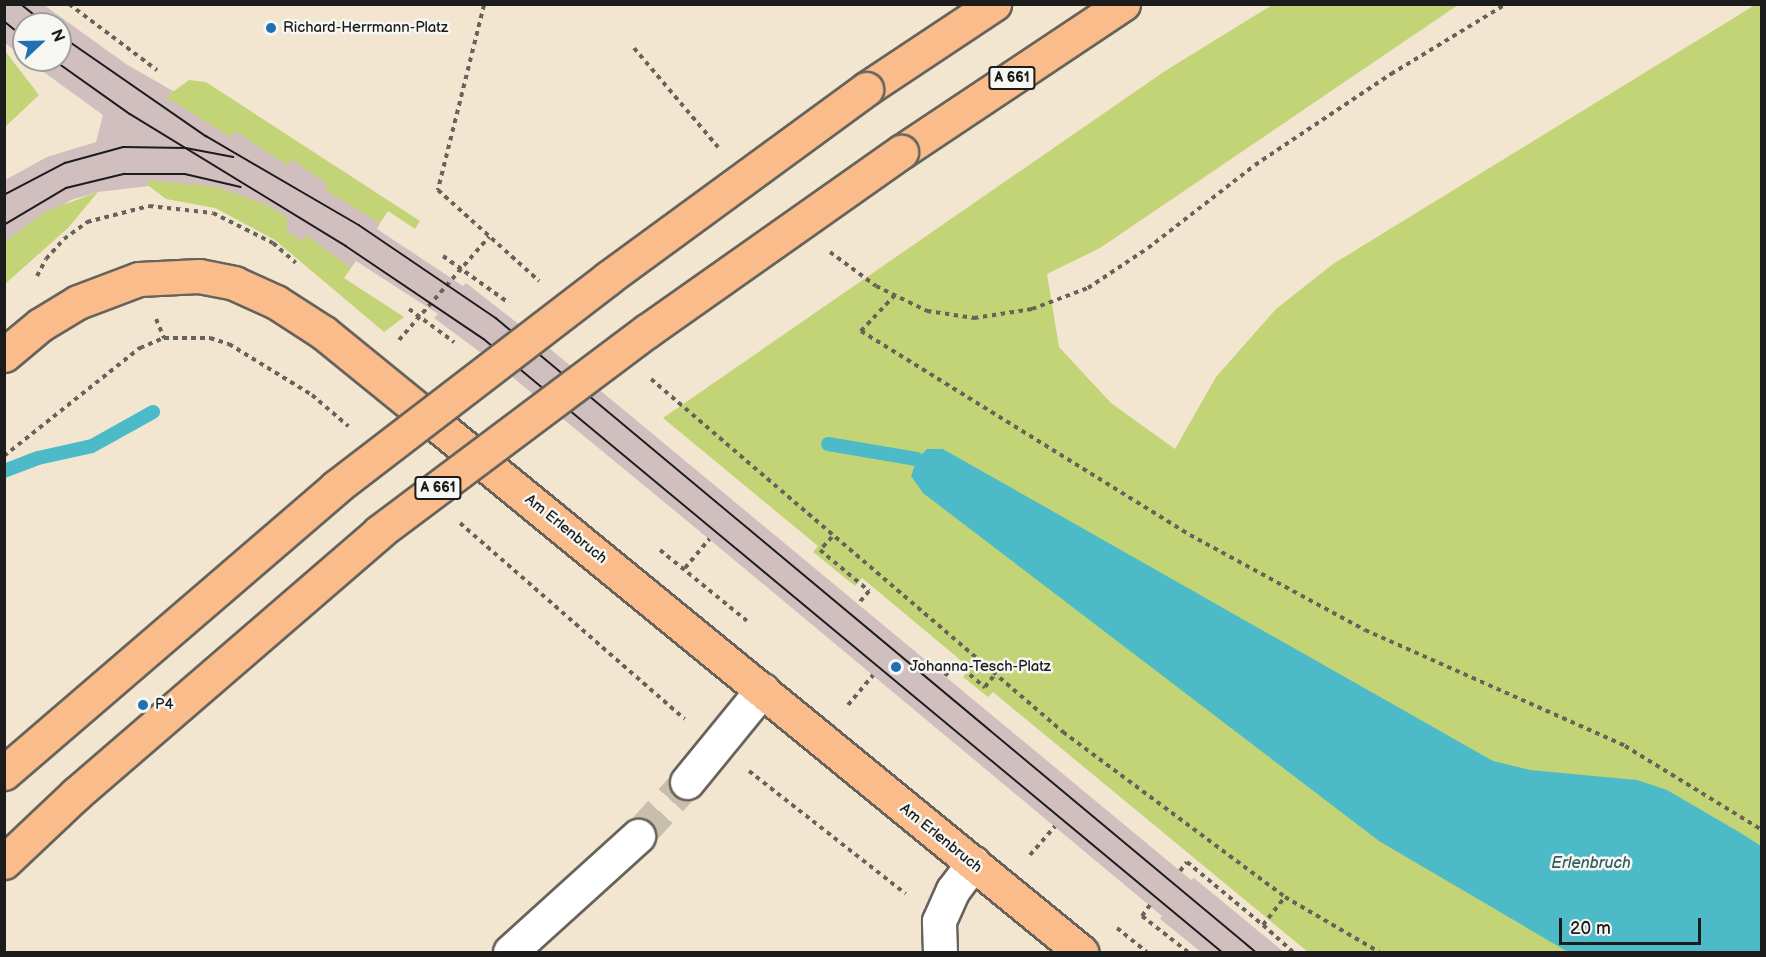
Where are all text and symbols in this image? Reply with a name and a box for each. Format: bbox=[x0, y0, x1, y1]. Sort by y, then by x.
north arrow bbox=[12, 12, 72, 72]
place label: Richard-Herrmann-Platz bbox=[283, 19, 448, 37]
marker: Richard-Herrmann-Platz bbox=[264, 21, 278, 35]
text: N bbox=[46, 27, 68, 45]
road number: A 661 bbox=[988, 67, 1036, 89]
road number: A 661 bbox=[414, 477, 462, 499]
street label: Am Erlenbruch bbox=[521, 490, 611, 568]
marker: Johanna-Tesch-Platz bbox=[887, 658, 905, 676]
place label: Johanna-Tesch-Platz bbox=[910, 658, 1051, 676]
place label: P4 bbox=[155, 696, 174, 714]
marker: P4 bbox=[136, 698, 150, 712]
street label: Am Erlenbruch bbox=[896, 799, 986, 877]
water label: Erlenbruch bbox=[1551, 854, 1631, 874]
scale bar bbox=[1562, 906, 1704, 944]
text: 20 m bbox=[1570, 918, 1611, 939]

